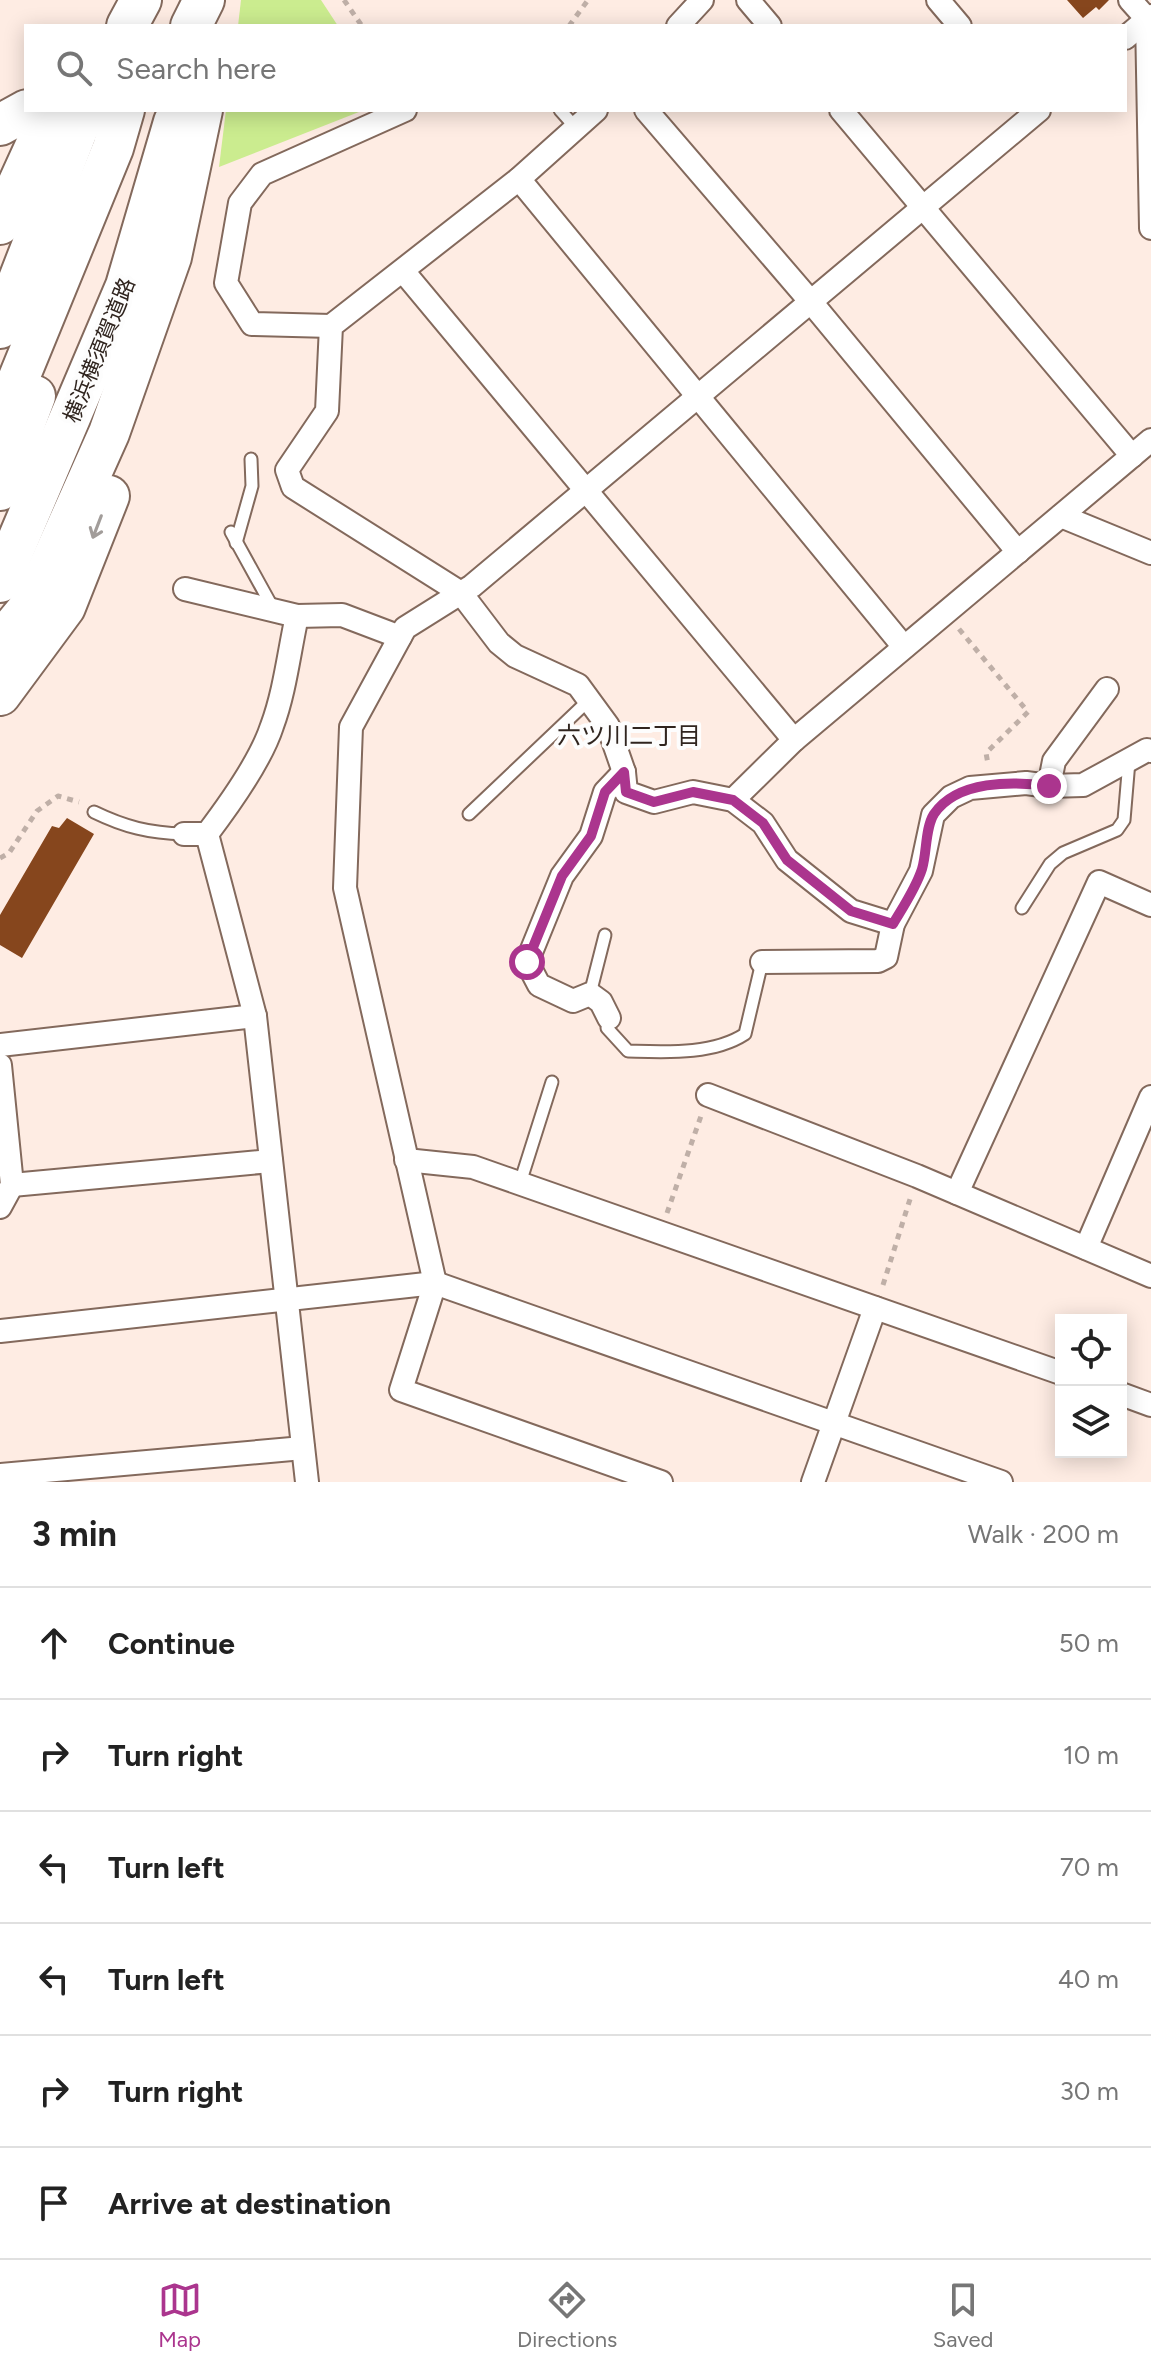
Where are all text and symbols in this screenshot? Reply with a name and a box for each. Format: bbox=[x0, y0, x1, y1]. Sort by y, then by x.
search box bbox=[24, 24, 1127, 112]
icon: search bbox=[52, 46, 96, 90]
text: Search here bbox=[116, 50, 276, 87]
street label: 横浜横須賀道路 bbox=[58, 274, 141, 427]
one-way arrow bbox=[88, 514, 103, 539]
district label: 六ツ川二丁目 bbox=[557, 721, 701, 750]
route end bbox=[1031, 768, 1067, 804]
route start bbox=[509, 944, 545, 980]
map controls bbox=[1055, 1314, 1127, 1458]
button: locate bbox=[1055, 1314, 1127, 1386]
button: layers bbox=[1055, 1386, 1127, 1458]
text: 3 min bbox=[32, 1514, 117, 1555]
text: Walk · 200 m bbox=[968, 1518, 1119, 1550]
icon: ahead bbox=[32, 1621, 76, 1665]
text: Continue bbox=[108, 1625, 235, 1662]
text: 50 m bbox=[1059, 1627, 1119, 1659]
icon: right bbox=[32, 1733, 76, 1777]
text: Turn right bbox=[108, 1737, 243, 1774]
text: 10 m bbox=[1063, 1739, 1119, 1771]
icon: left bbox=[32, 1845, 76, 1889]
text: Turn left bbox=[108, 1849, 225, 1886]
text: 70 m bbox=[1060, 1851, 1119, 1883]
icon: left bbox=[32, 1957, 76, 2001]
text: Turn left bbox=[108, 1961, 225, 1998]
text: 40 m bbox=[1058, 1963, 1119, 1995]
icon: right bbox=[32, 2069, 76, 2113]
text: Turn right bbox=[108, 2073, 243, 2110]
text: 30 m bbox=[1060, 2075, 1119, 2107]
icon: arrive bbox=[32, 2181, 76, 2225]
text: Arrive at destination bbox=[108, 2185, 391, 2222]
tab: Map bbox=[158, 2278, 202, 2353]
tab: Directions bbox=[517, 2278, 617, 2353]
tab: Saved bbox=[933, 2278, 993, 2353]

